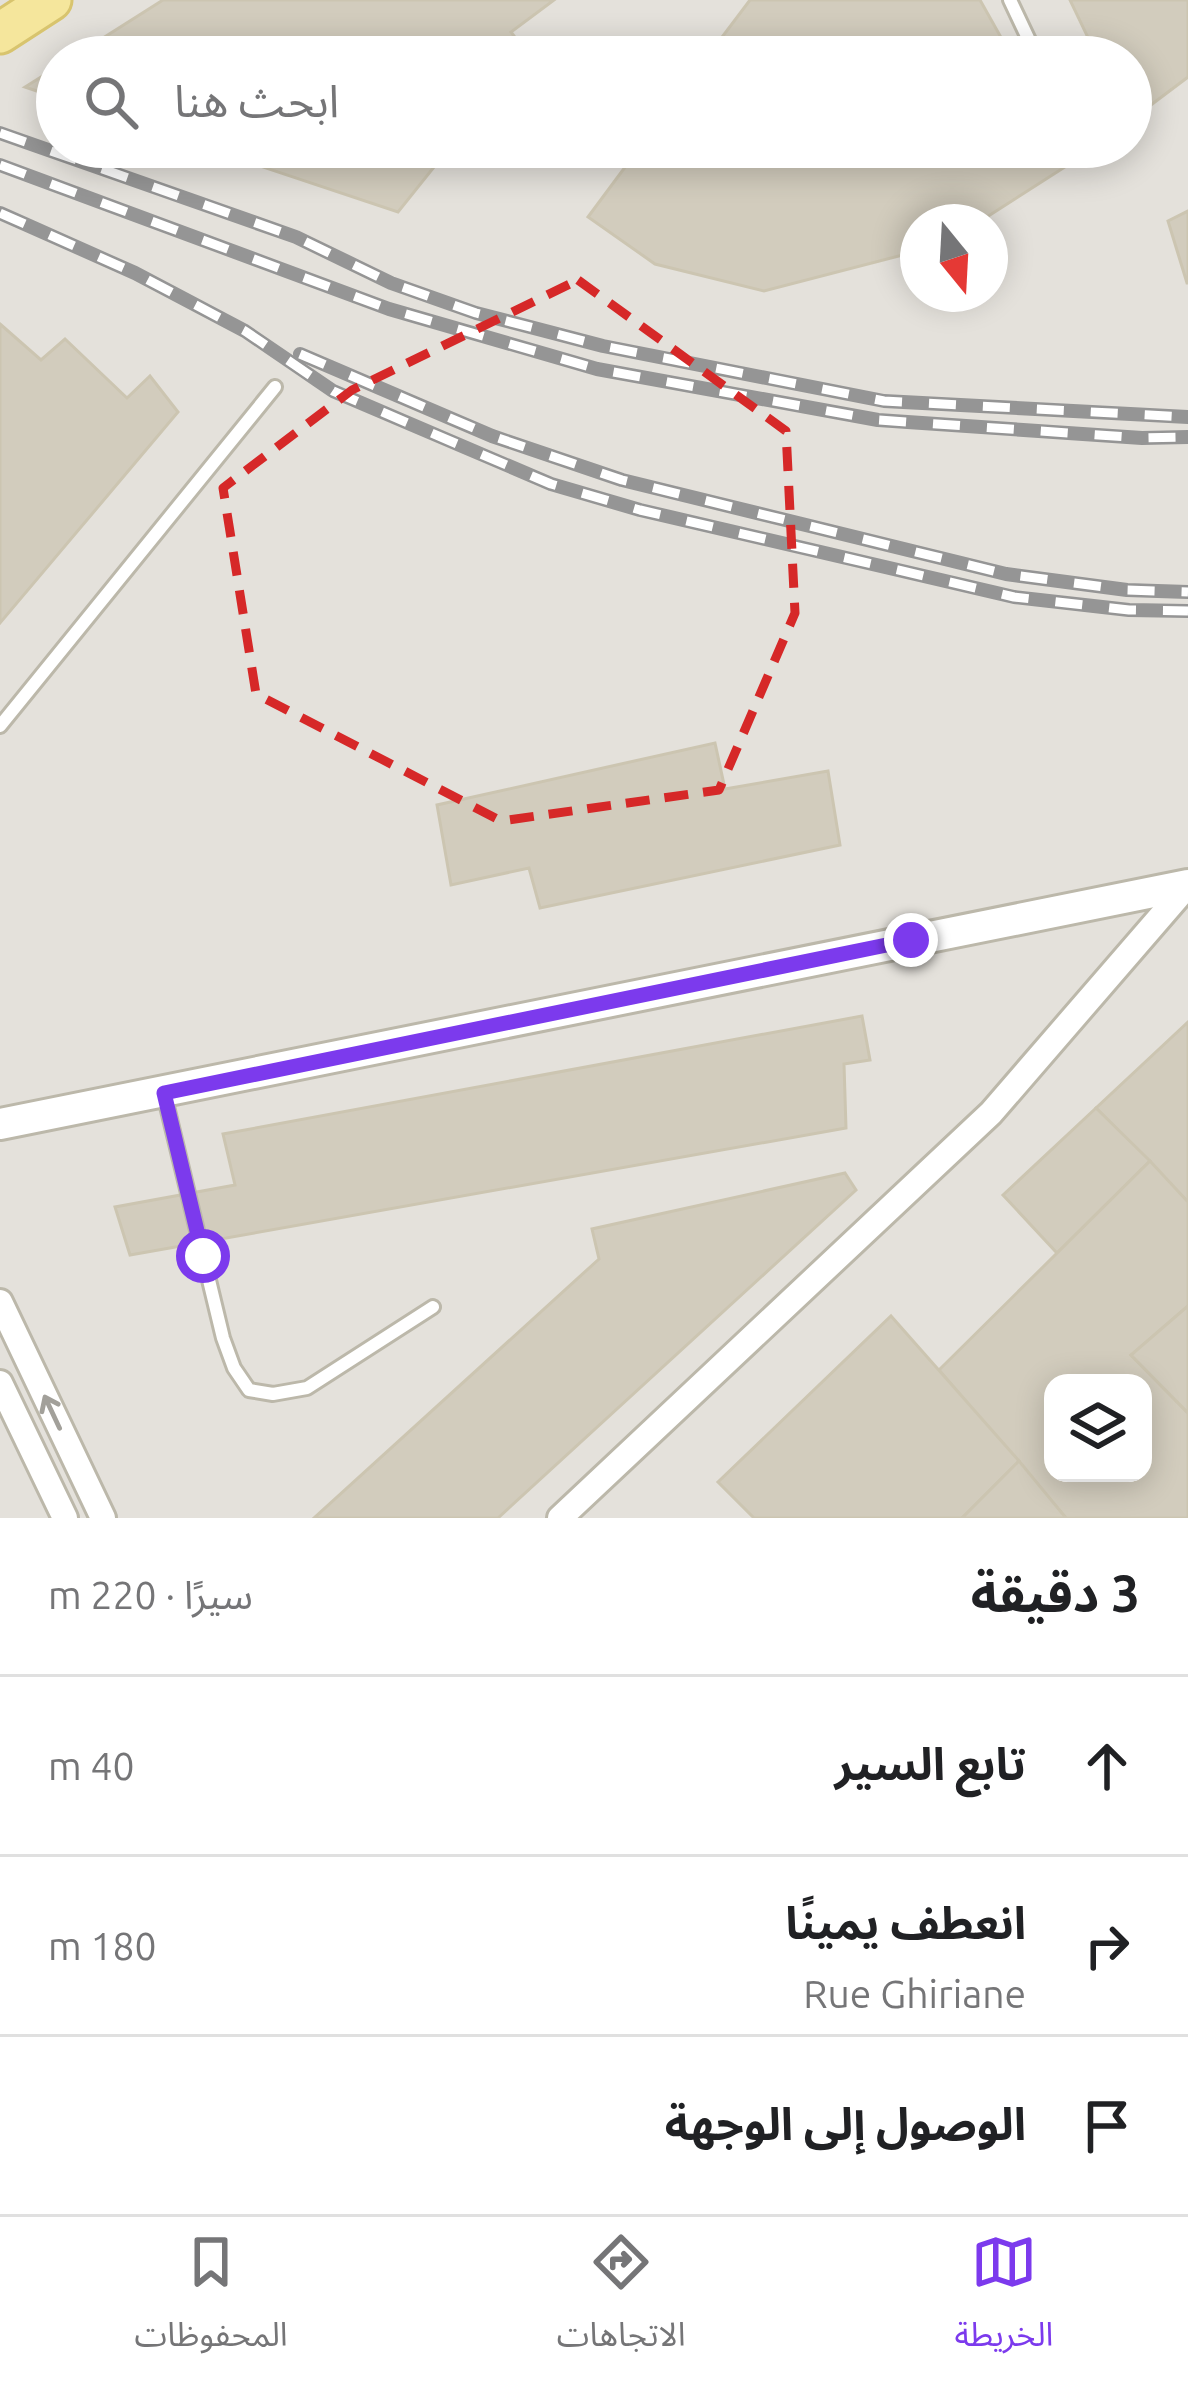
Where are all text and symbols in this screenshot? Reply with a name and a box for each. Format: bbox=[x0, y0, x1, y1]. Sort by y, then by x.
search box bbox=[36, 36, 1152, 168]
icon: search bbox=[78, 69, 144, 135]
text: ابحث هنا bbox=[174, 75, 339, 126]
north arrow bbox=[900, 204, 1008, 312]
route end bbox=[884, 913, 938, 967]
route start bbox=[176, 1229, 230, 1283]
map controls bbox=[1044, 1374, 1152, 1482]
button: layers bbox=[1044, 1374, 1152, 1482]
one-way arrow bbox=[40, 1395, 62, 1431]
text: 3 دقيقة bbox=[971, 1564, 1140, 1622]
text: سيرًا · 220 m bbox=[48, 1573, 253, 1616]
icon: ahead bbox=[1074, 1733, 1140, 1799]
text: تابع السير bbox=[835, 1738, 1026, 1789]
text: 40 m bbox=[48, 1744, 135, 1787]
text: انعطف يمينًا bbox=[785, 1897, 1026, 1948]
icon: right bbox=[1074, 1913, 1140, 1979]
text: 180 m bbox=[48, 1924, 157, 1967]
text: Rue Ghiriane bbox=[803, 1972, 1026, 2015]
icon: arrive bbox=[1074, 2093, 1140, 2159]
text: الوصول إلى الوجهة bbox=[665, 2098, 1026, 2149]
tab: المحفوظات bbox=[135, 2229, 288, 2370]
tab: الاتجاهات bbox=[557, 2229, 686, 2370]
tab: الخريطة bbox=[955, 2229, 1053, 2370]

